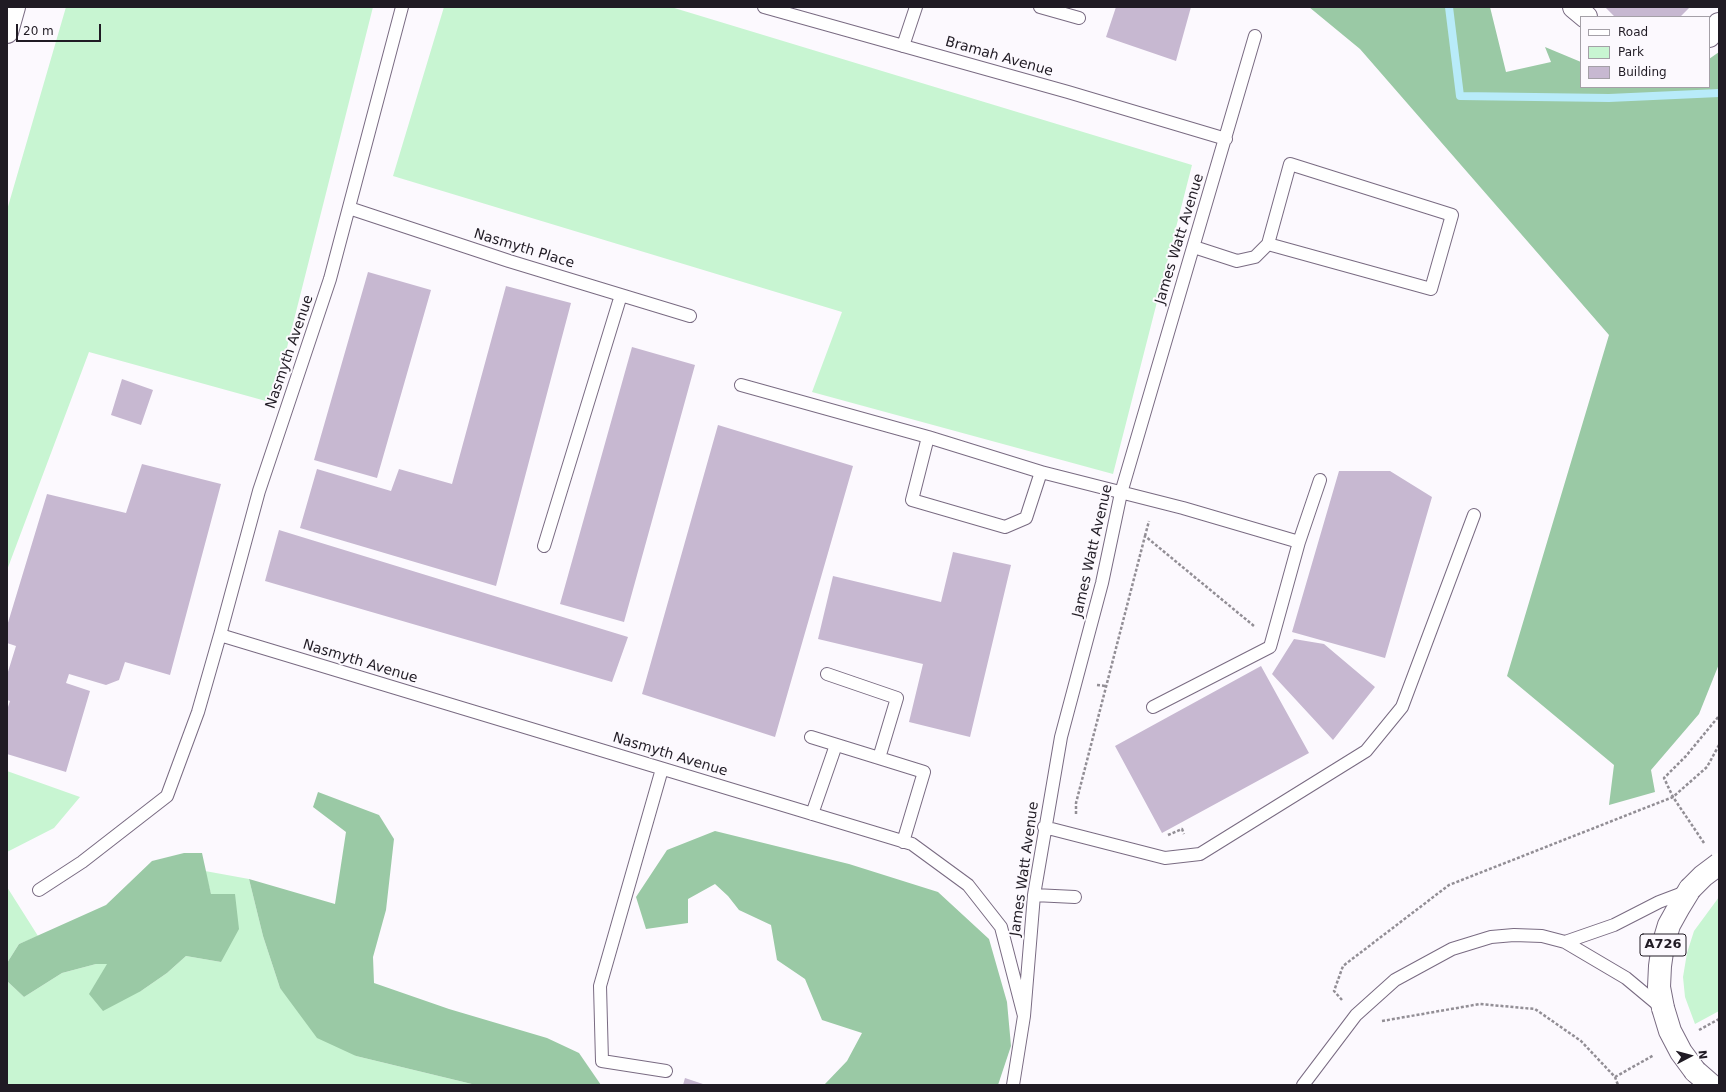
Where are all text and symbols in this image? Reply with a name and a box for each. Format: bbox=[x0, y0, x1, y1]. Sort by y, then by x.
scale bar bbox=[18, 16, 103, 42]
legend bbox=[1580, 16, 1710, 88]
text: 20 m bbox=[23, 24, 54, 38]
text: Road bbox=[1618, 25, 1648, 39]
street label: Bramah Avenue bbox=[943, 34, 1055, 80]
text: Park bbox=[1618, 45, 1644, 59]
text: Building bbox=[1618, 65, 1667, 79]
street label: James Watt Avenue bbox=[1152, 172, 1208, 306]
street label: Nasmyth Place bbox=[472, 226, 576, 272]
street label: Nasmyth Avenue bbox=[263, 293, 317, 411]
street label: James Watt Avenue bbox=[1070, 483, 1116, 619]
street label: Nasmyth Avenue bbox=[301, 637, 419, 687]
street label: Nasmyth Avenue bbox=[611, 730, 729, 780]
street label: James Watt Avenue bbox=[1007, 801, 1043, 937]
road number: A726 bbox=[1640, 934, 1686, 956]
north arrow bbox=[1670, 1036, 1710, 1076]
text: N bbox=[1695, 1049, 1709, 1060]

